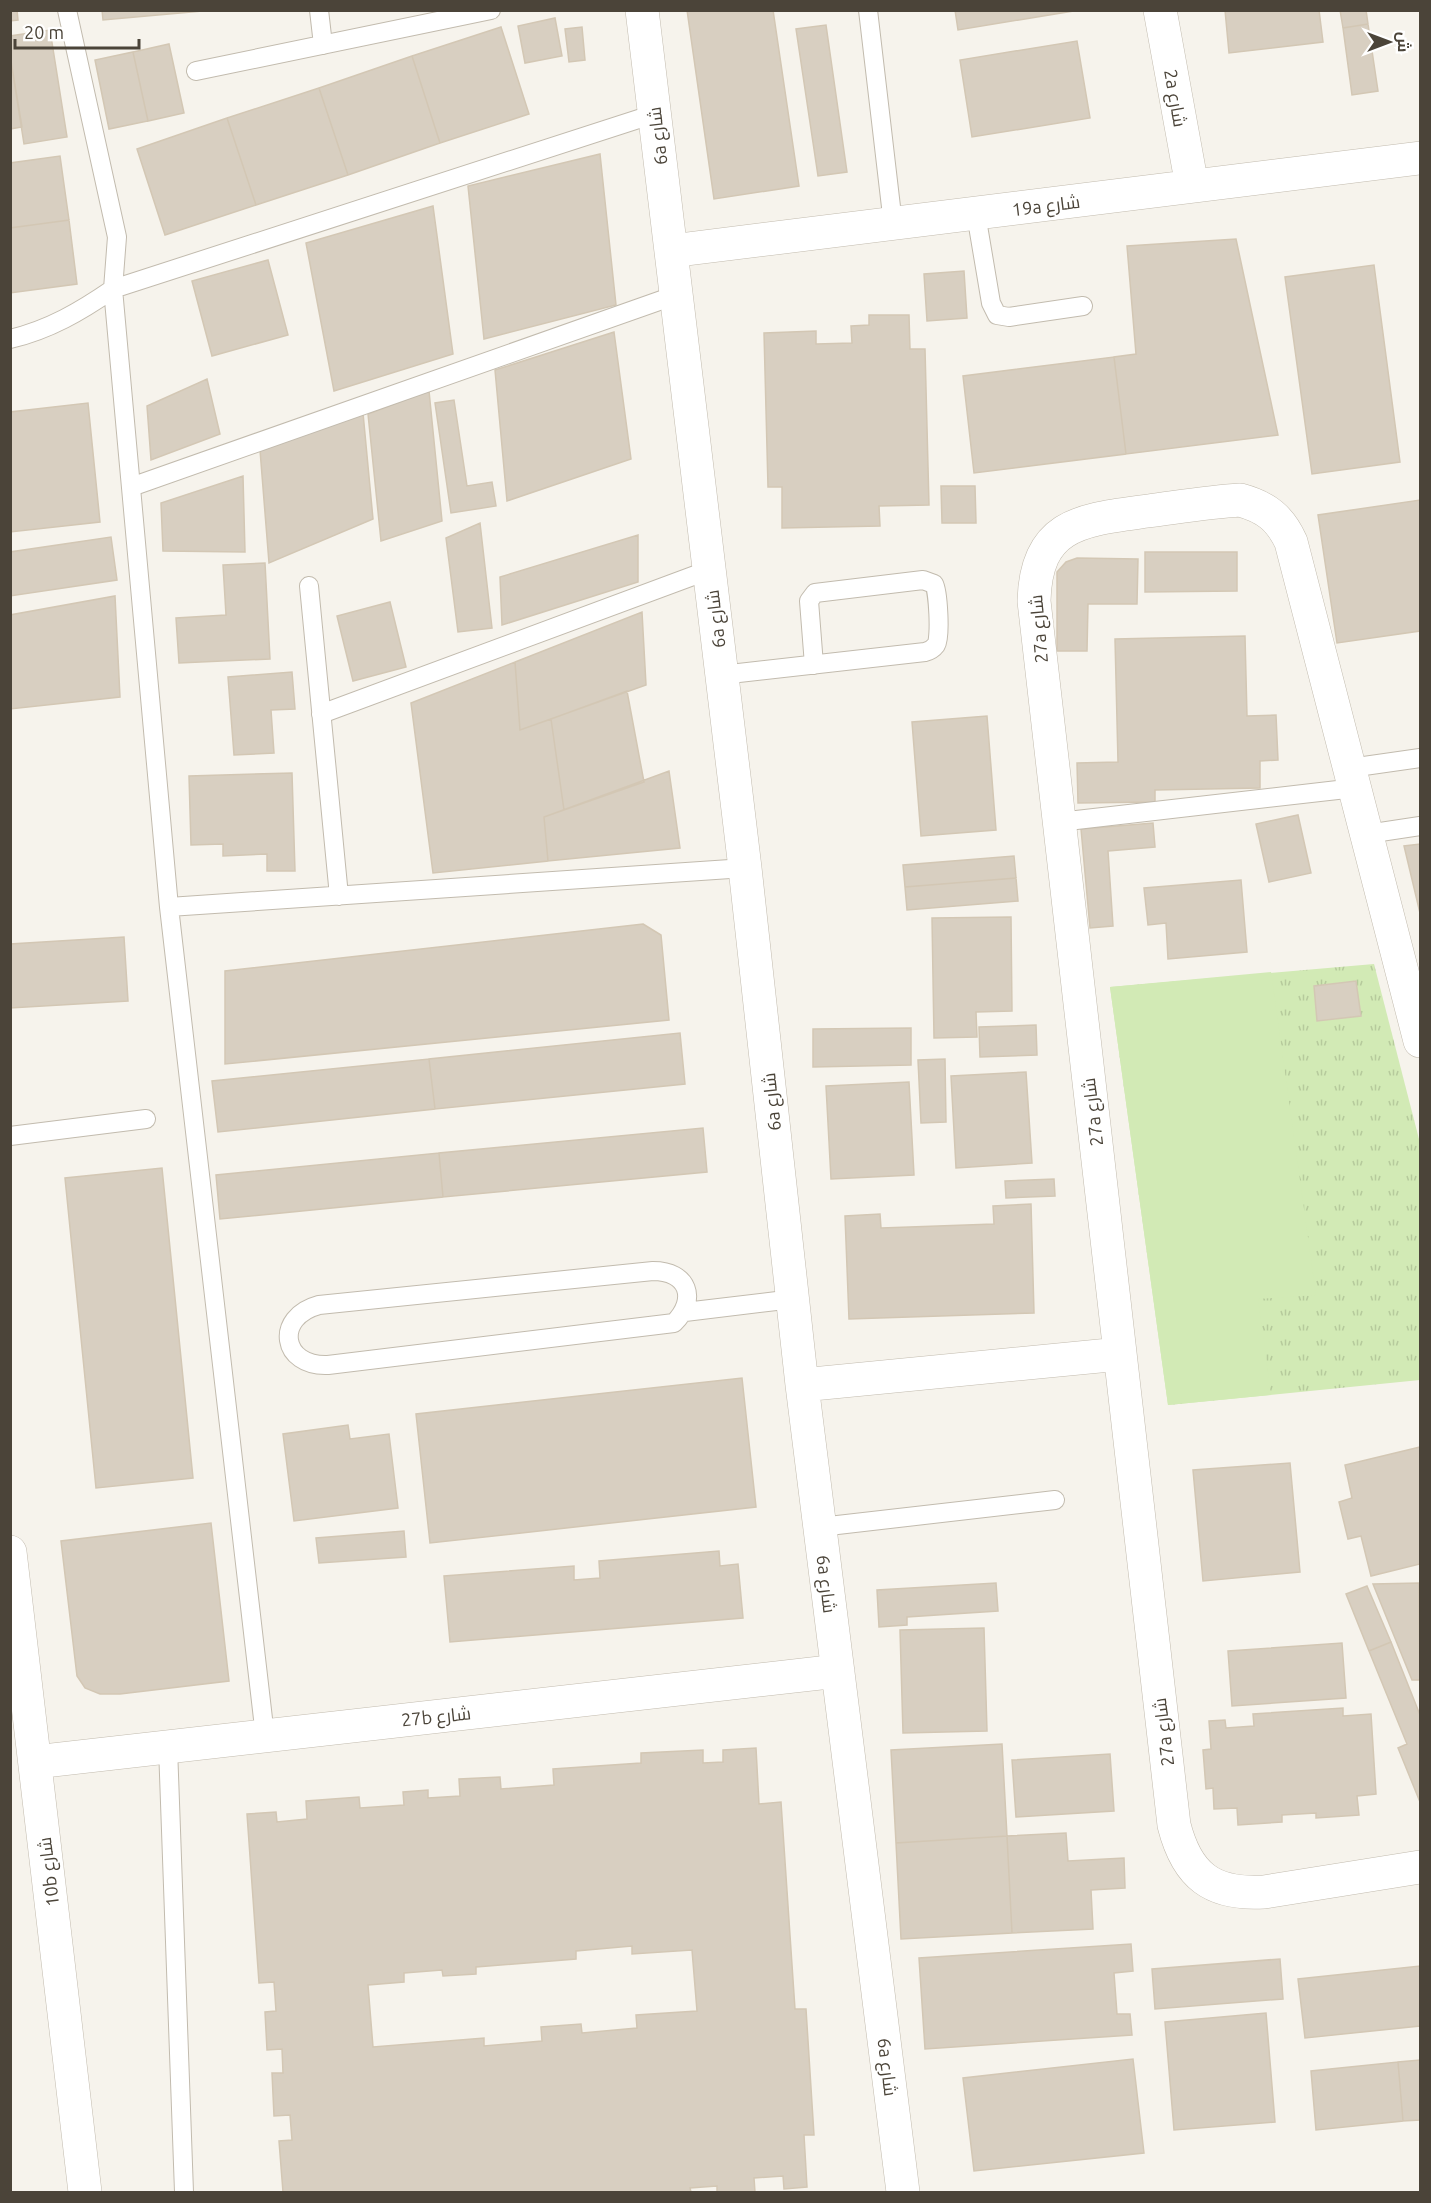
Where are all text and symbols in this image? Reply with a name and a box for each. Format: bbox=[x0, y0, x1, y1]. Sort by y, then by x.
scale bar bbox=[15, 12, 140, 50]
north arrow bbox=[1359, 12, 1419, 72]
text: 20 m bbox=[24, 22, 64, 42]
text: ش bbox=[1394, 32, 1413, 52]
street label: 2a شارع bbox=[1158, 68, 1191, 129]
street label: 6a شارع bbox=[644, 105, 673, 166]
street label: 19a شارع bbox=[1011, 191, 1082, 222]
street label: 6a شارع bbox=[702, 588, 731, 649]
street label: 27a شارع bbox=[1025, 594, 1054, 664]
street label: 6a شارع bbox=[758, 1072, 787, 1132]
street label: 27a شارع bbox=[1078, 1076, 1109, 1147]
street label: 6a شارع bbox=[811, 1554, 840, 1615]
street label: 27a شارع bbox=[1149, 1696, 1180, 1767]
street label: 27b شارع bbox=[400, 1702, 472, 1733]
street label: 10b شارع bbox=[34, 1836, 65, 1908]
street label: 6a شارع bbox=[872, 2037, 901, 2098]

